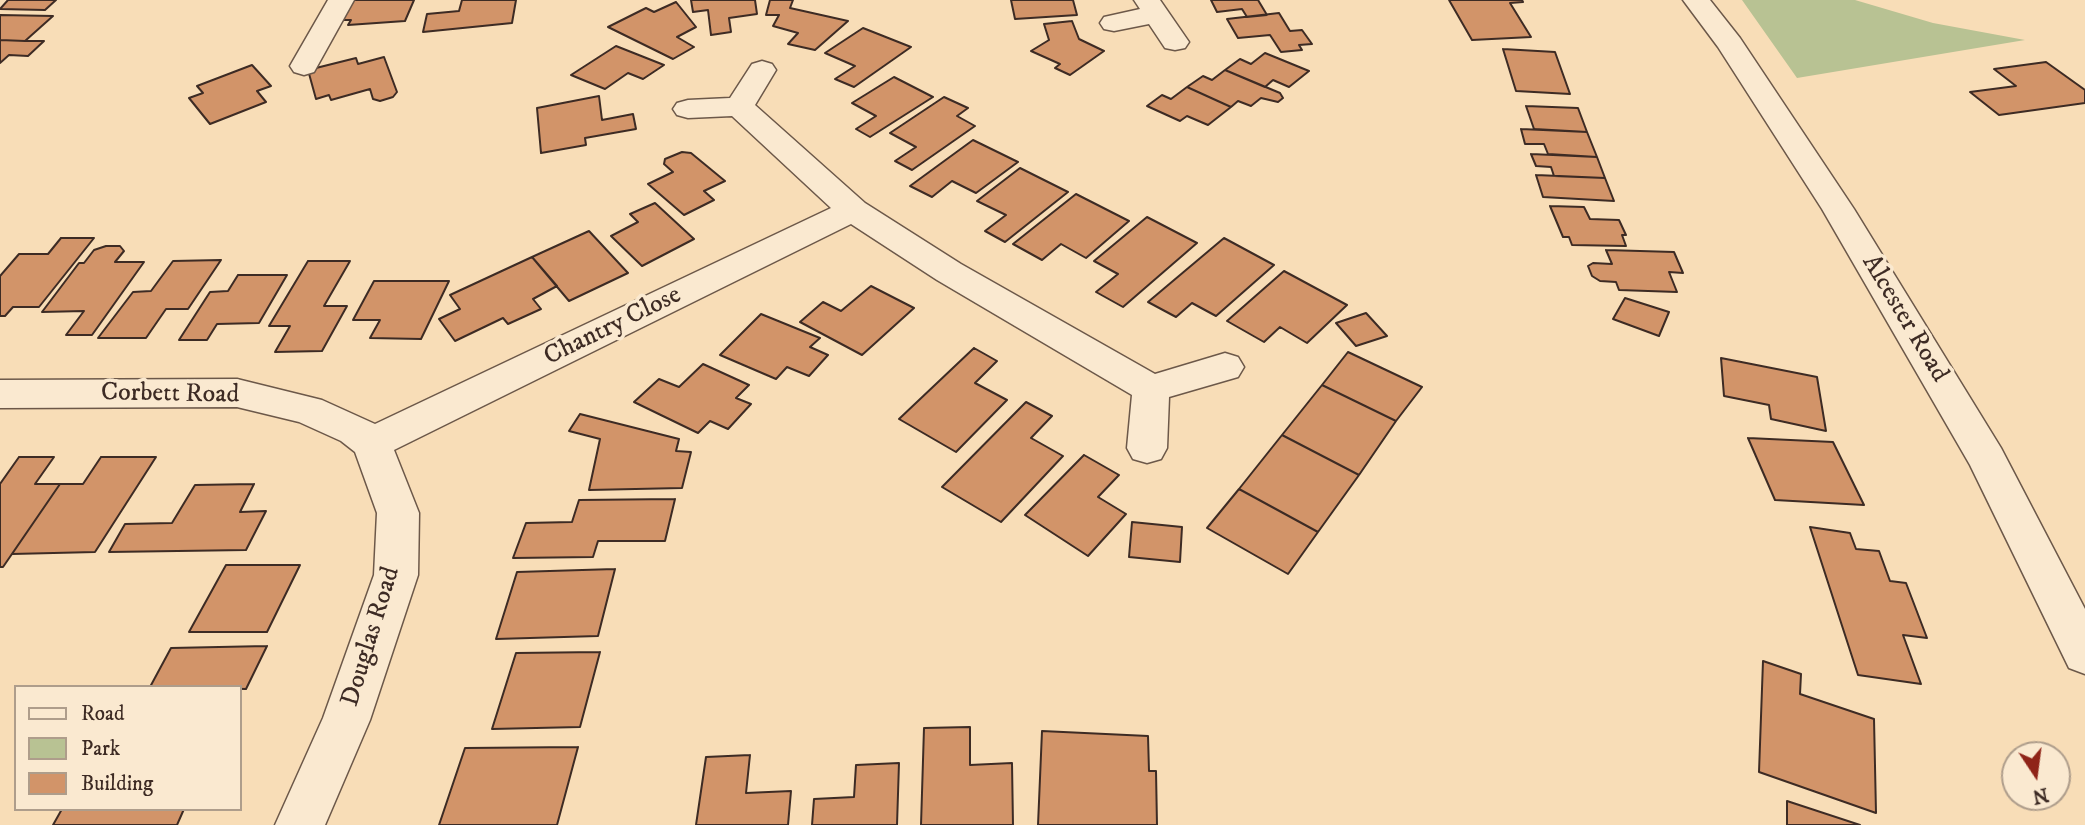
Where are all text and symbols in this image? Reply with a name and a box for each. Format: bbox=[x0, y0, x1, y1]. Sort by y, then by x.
street label: Alcester Road bbox=[1854, 250, 1954, 388]
street label: Chantry Close bbox=[539, 280, 687, 374]
street label: Corbett Road bbox=[100, 378, 240, 412]
street label: Douglas Road bbox=[336, 563, 408, 711]
legend bbox=[14, 685, 242, 811]
text: Road bbox=[81, 701, 125, 727]
text: Park bbox=[81, 736, 120, 762]
north arrow bbox=[2001, 741, 2071, 811]
text: Building bbox=[81, 771, 153, 797]
text: N bbox=[2030, 782, 2051, 808]

